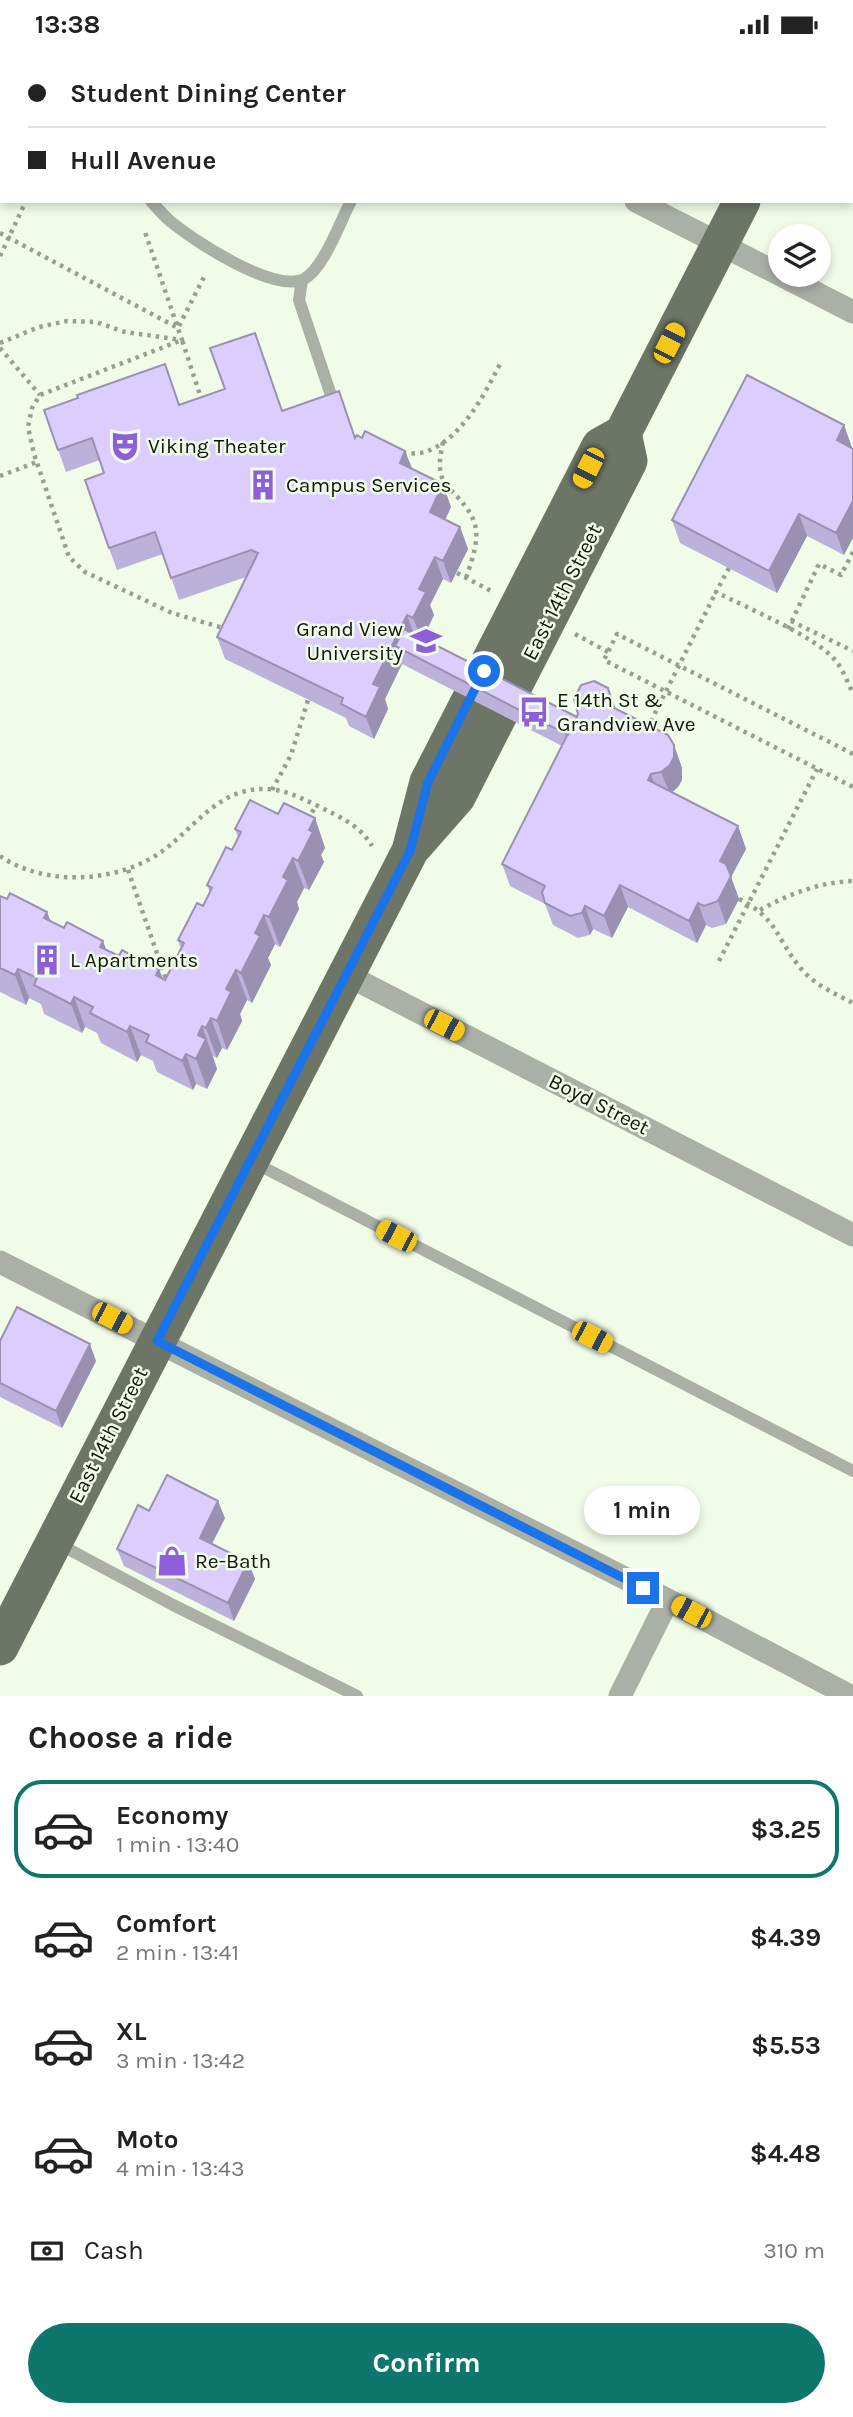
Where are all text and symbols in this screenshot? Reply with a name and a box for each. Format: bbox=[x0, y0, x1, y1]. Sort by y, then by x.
text: 13:38 bbox=[35, 9, 100, 40]
text: Student Dining Center bbox=[70, 78, 346, 109]
text: Hull Avenue bbox=[70, 145, 216, 176]
map controls bbox=[768, 224, 831, 287]
button: layers bbox=[768, 224, 831, 287]
car bbox=[651, 320, 688, 366]
theatre icon: Viking Theater bbox=[108, 429, 142, 463]
place label: Viking Theater bbox=[148, 434, 286, 458]
car bbox=[570, 445, 607, 491]
building icon: Campus Services bbox=[246, 468, 280, 502]
place label: Campus Services bbox=[286, 473, 452, 497]
street label: East 14th Street bbox=[517, 520, 607, 664]
place label: Grand View University bbox=[296, 617, 403, 665]
school or university icon: Grand View University bbox=[409, 624, 443, 658]
route start bbox=[468, 655, 500, 687]
place label: E 14th St & Grandview Ave bbox=[557, 688, 696, 736]
bus stop icon: E 14th St & Grandview Ave bbox=[517, 695, 551, 729]
building icon: L Apartments bbox=[30, 943, 64, 977]
place label: L Apartments bbox=[70, 948, 198, 972]
car bbox=[421, 1006, 468, 1044]
street label: Boyd Street bbox=[545, 1068, 653, 1140]
car bbox=[373, 1217, 420, 1255]
car bbox=[89, 1299, 136, 1337]
car bbox=[569, 1318, 616, 1356]
street label: East 14th Street bbox=[63, 1363, 153, 1507]
callout: 1 min bbox=[585, 1487, 701, 1535]
text: 1 min bbox=[613, 1497, 671, 1524]
shop icon: Re-Bath bbox=[155, 1544, 189, 1578]
place label: Re-Bath bbox=[195, 1549, 271, 1573]
route end bbox=[627, 1572, 659, 1604]
car bbox=[668, 1593, 715, 1631]
text: Choose a ride bbox=[28, 1719, 233, 1756]
icon: car bbox=[32, 1798, 95, 1861]
text: Economy bbox=[116, 1800, 228, 1831]
text: $3.25 bbox=[750, 1814, 821, 1845]
text: 1 min · 13:40 bbox=[116, 1831, 239, 1858]
icon: car bbox=[32, 1906, 95, 1969]
text: Comfort bbox=[116, 1908, 217, 1939]
text: $4.39 bbox=[750, 1922, 821, 1953]
text: 2 min · 13:41 bbox=[116, 1939, 239, 1966]
icon: car bbox=[32, 2014, 95, 2077]
text: XL bbox=[116, 2016, 147, 2047]
text: $5.53 bbox=[751, 2030, 821, 2061]
text: 3 min · 13:42 bbox=[116, 2047, 245, 2074]
icon: car bbox=[32, 2122, 95, 2185]
text: Moto bbox=[116, 2124, 178, 2155]
text: $4.48 bbox=[750, 2138, 821, 2169]
text: 4 min · 13:43 bbox=[116, 2155, 245, 2182]
icon: cash bbox=[28, 2232, 66, 2270]
text: Cash bbox=[84, 2235, 144, 2266]
text: 310 m bbox=[763, 2237, 825, 2264]
button: Confirm bbox=[28, 2323, 825, 2403]

